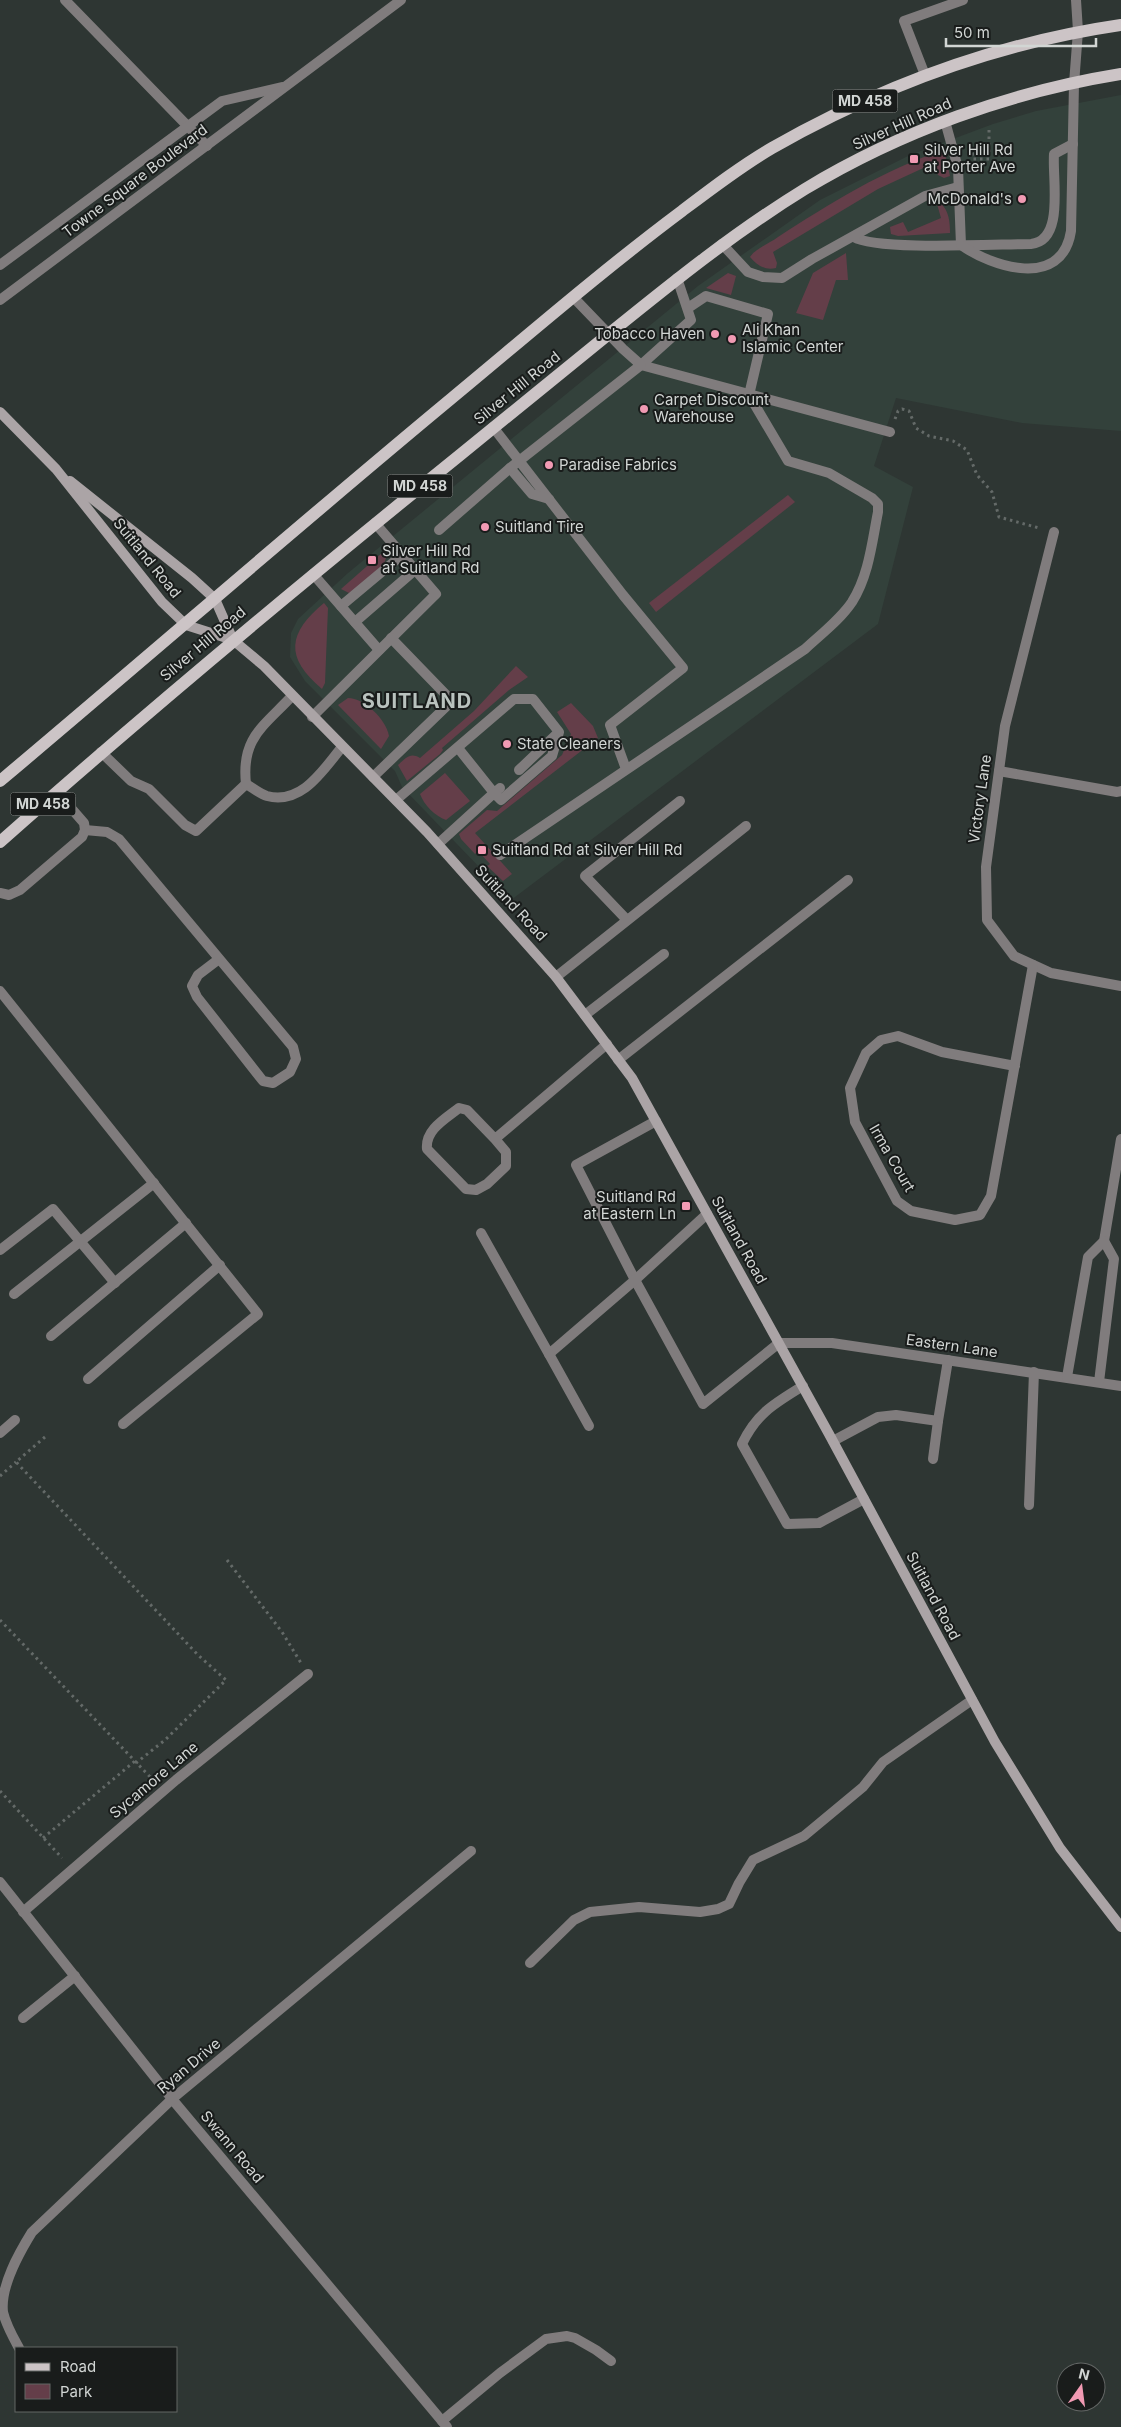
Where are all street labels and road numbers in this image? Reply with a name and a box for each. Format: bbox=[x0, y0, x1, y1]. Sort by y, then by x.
road number: MD 458 bbox=[832, 90, 898, 112]
street label: Silver Hill Road bbox=[849, 93, 954, 154]
street label: Towne Square Boulevard bbox=[58, 120, 211, 241]
street label: Silver Hill Road bbox=[469, 347, 564, 428]
road number: MD 458 bbox=[388, 474, 452, 498]
street label: Suitland Road bbox=[109, 514, 185, 602]
street label: Silver Hill Road bbox=[156, 602, 249, 685]
street label: Victory Lane bbox=[964, 753, 995, 844]
road number: MD 458 bbox=[10, 792, 76, 816]
street label: Suitland Road bbox=[471, 861, 552, 945]
street label: Irma Court bbox=[865, 1120, 920, 1195]
street label: Suitland Road bbox=[707, 1192, 771, 1287]
street label: Eastern Lane bbox=[905, 1330, 999, 1361]
street label: Suitland Road bbox=[902, 1548, 965, 1643]
street label: Sycamore Lane bbox=[105, 1737, 202, 1822]
street label: Ryan Drive bbox=[153, 2034, 224, 2098]
street label: Swann Road bbox=[197, 2107, 268, 2187]

